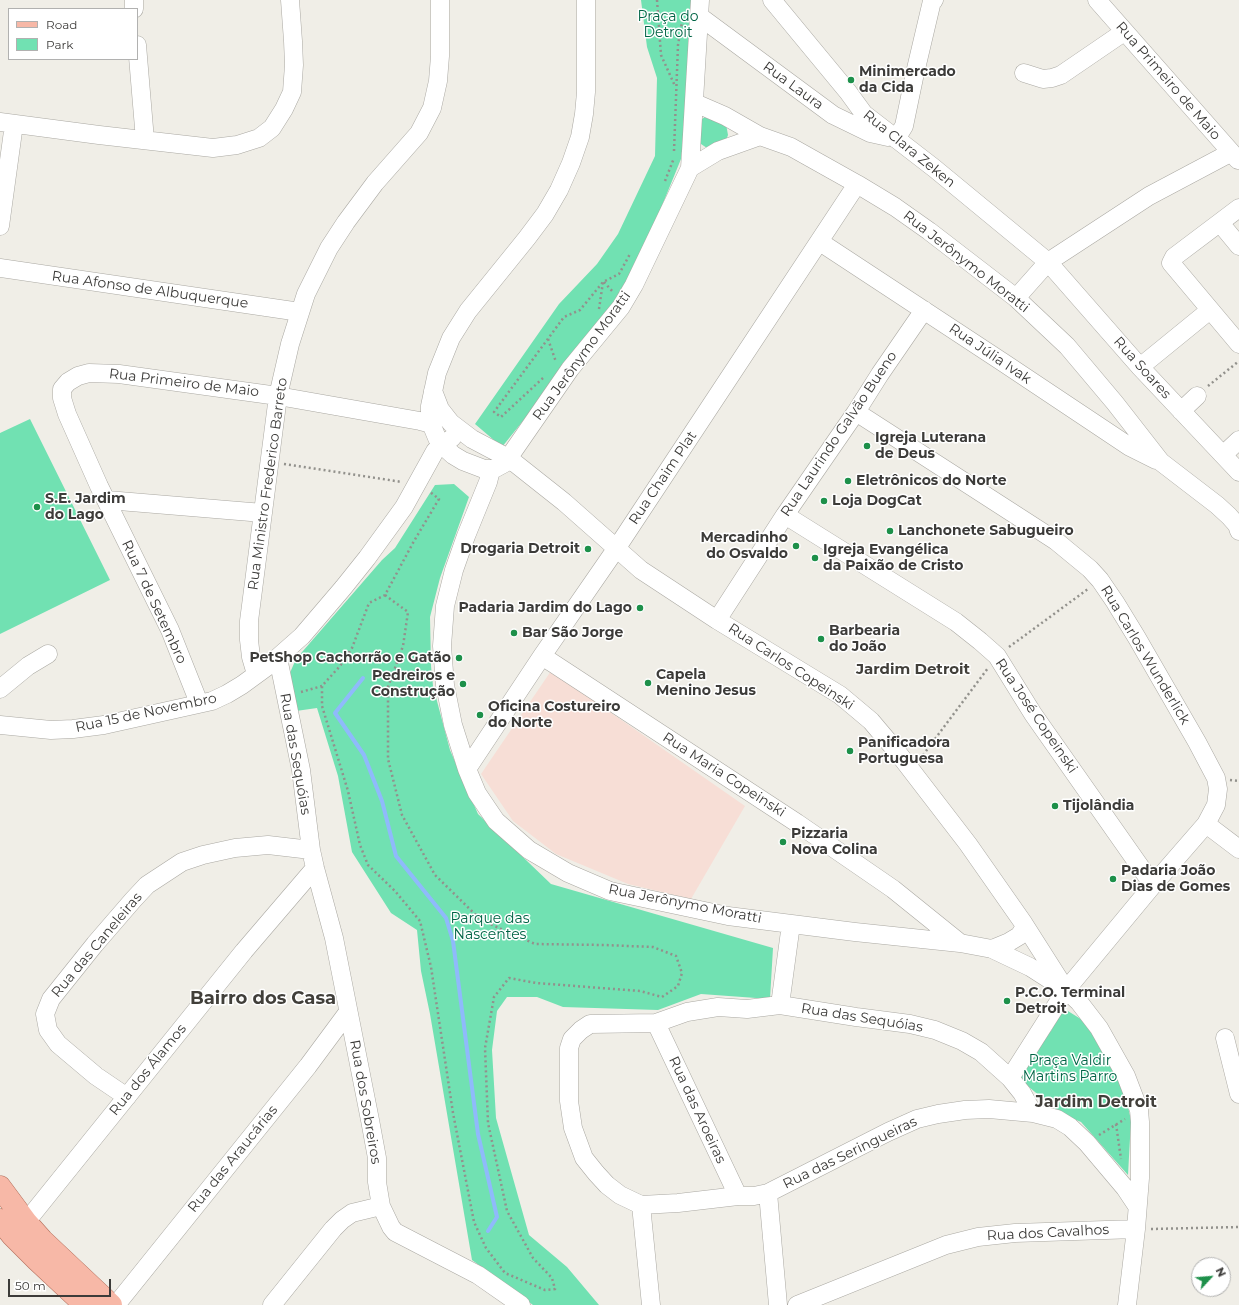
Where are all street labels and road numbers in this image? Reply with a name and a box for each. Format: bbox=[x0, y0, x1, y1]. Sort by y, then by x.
street label: Rua Primeiro de Maio bbox=[1112, 18, 1224, 144]
street label: Rua Laura bbox=[759, 58, 827, 114]
street label: Rua Clara Zeken bbox=[860, 107, 958, 191]
street label: Rua Jerônymo Moratti bbox=[900, 207, 1032, 317]
street label: Rua Afonso de Albuquerque bbox=[51, 268, 249, 312]
street label: Rua Jerônymo Moratti bbox=[529, 288, 635, 424]
street label: Rua Júlia Ivak bbox=[946, 320, 1034, 388]
street label: Rua Soares bbox=[1110, 333, 1174, 403]
street label: Rua Laurindo Galvão Bueno bbox=[777, 348, 901, 520]
street label: Rua Primeiro de Maio bbox=[108, 365, 260, 401]
street label: Rua Ministro Frederico Barreto bbox=[245, 377, 291, 591]
street label: Rua Chaim Plat bbox=[626, 428, 700, 528]
street label: Rua 7 de Setembro bbox=[118, 538, 190, 666]
street label: Rua Carlos Wunderlick bbox=[1097, 582, 1193, 728]
street label: Rua Carlos Copeinski bbox=[725, 620, 857, 714]
street label: Rua José Copeinski bbox=[991, 655, 1081, 777]
street label: Rua 15 de Novembro bbox=[74, 690, 218, 736]
street label: Rua das Sequóias bbox=[276, 692, 314, 816]
street label: Rua Maria Copeinski bbox=[660, 729, 788, 821]
street label: Rua Jerônymo Moratti bbox=[607, 881, 763, 927]
street label: Rua das Caneleiras bbox=[48, 889, 146, 1001]
street label: Rua das Sequóias bbox=[800, 1000, 924, 1036]
street label: Rua dos Álamos bbox=[106, 1021, 190, 1119]
street label: Rua dos Sobreiros bbox=[346, 1039, 384, 1165]
street label: Rua das Aroeiras bbox=[665, 1054, 729, 1166]
street label: Rua das Araucárias bbox=[185, 1102, 281, 1216]
street label: Rua das Seringueiras bbox=[780, 1113, 920, 1193]
street label: Rua dos Cavalhos bbox=[986, 1221, 1110, 1245]

